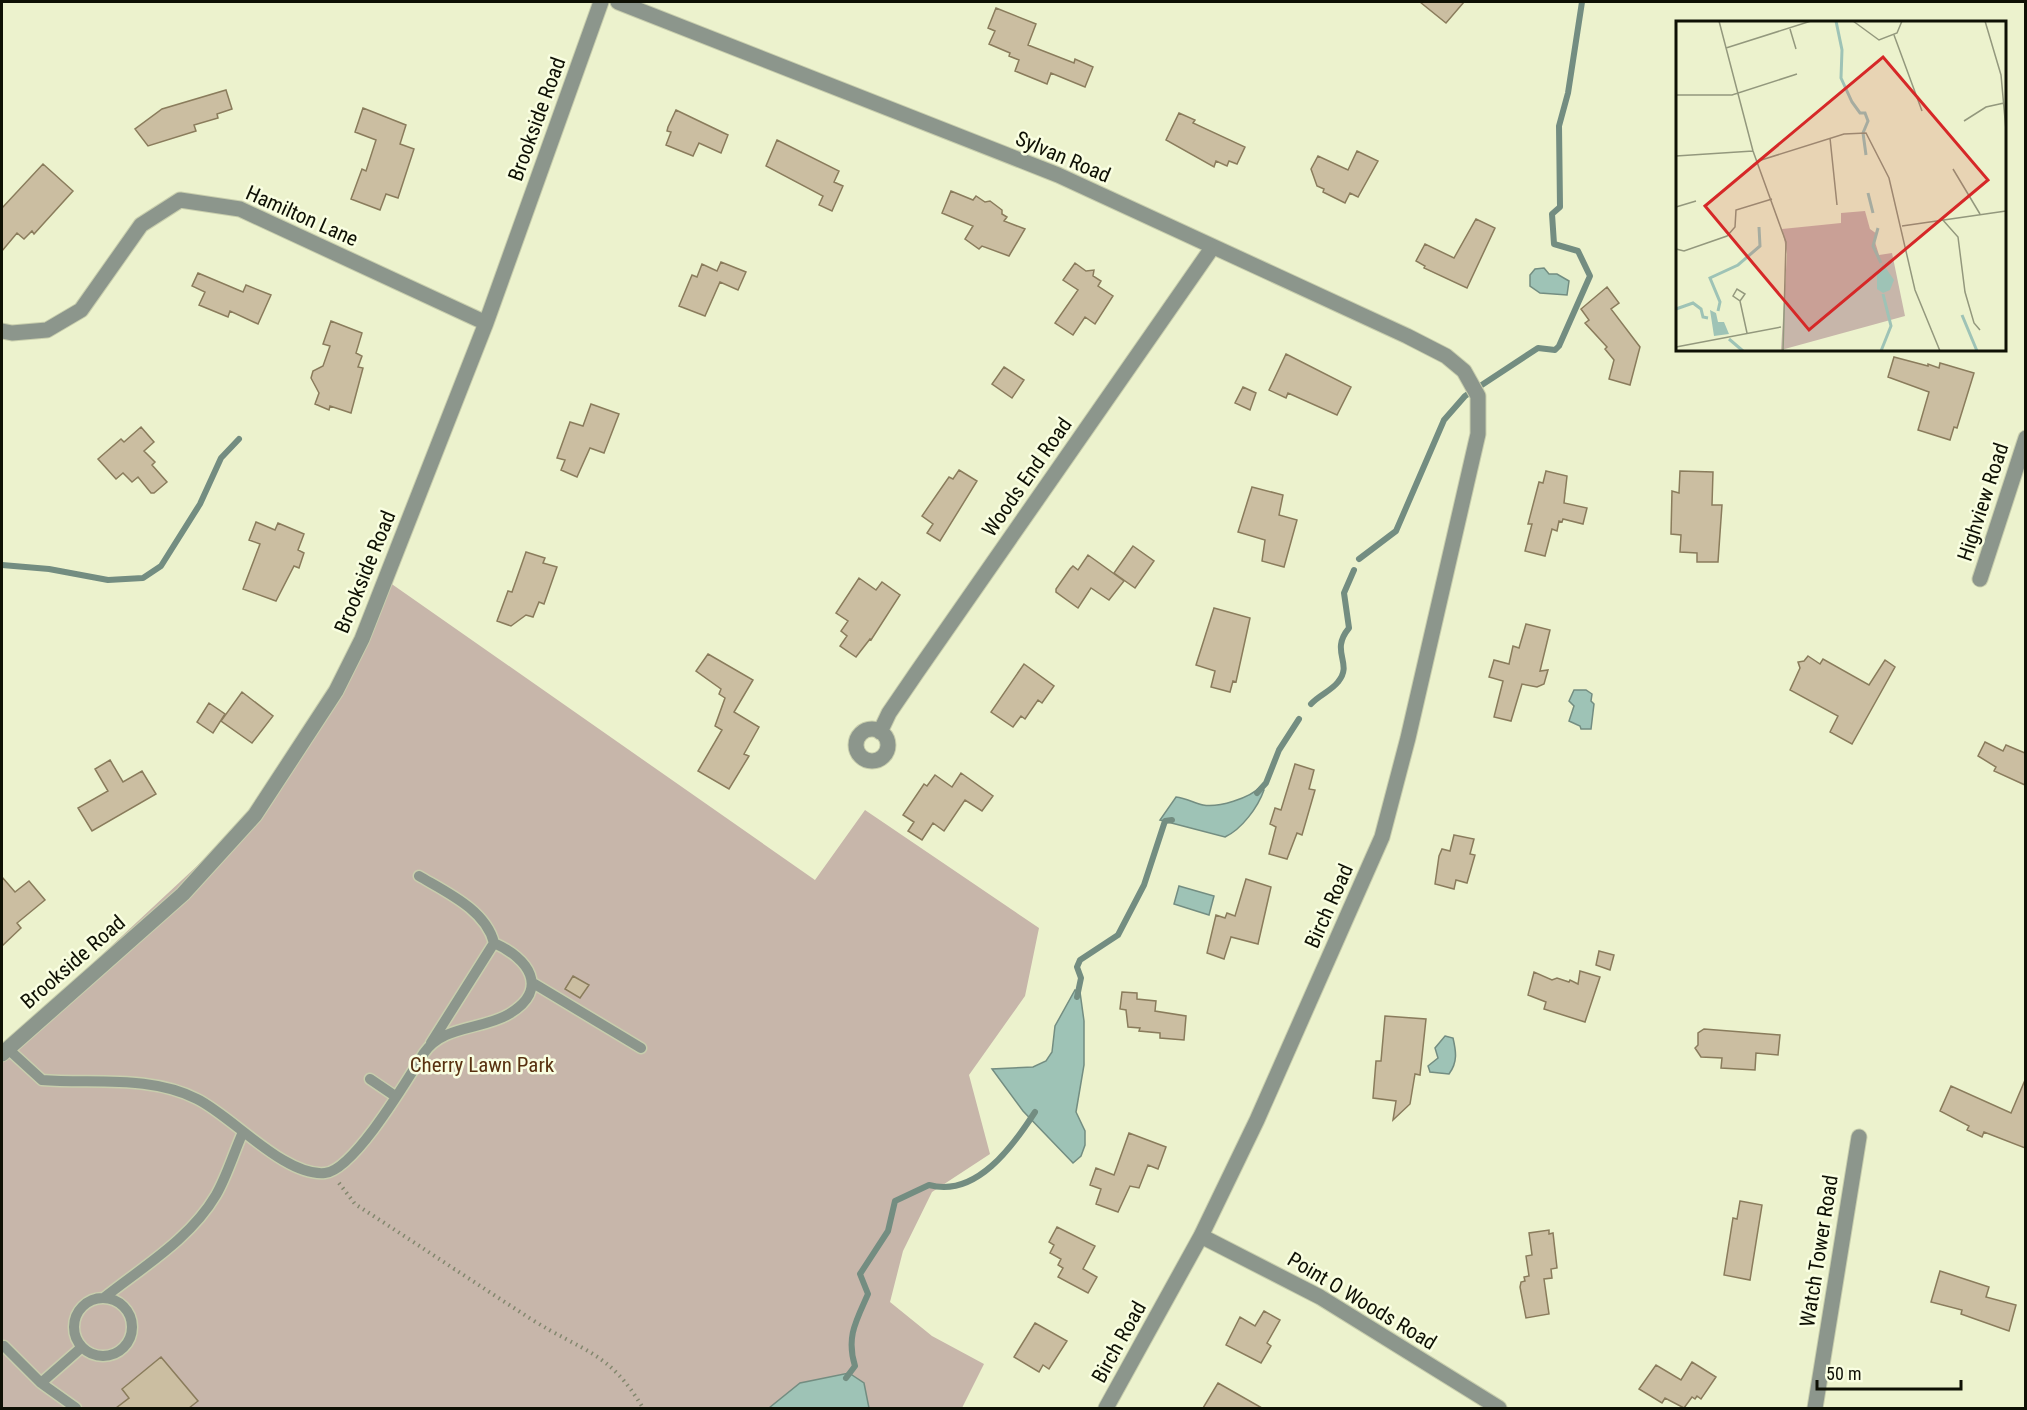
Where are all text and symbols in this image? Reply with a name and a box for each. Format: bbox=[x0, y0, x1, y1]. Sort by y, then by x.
inset map bbox=[1676, 21, 2006, 351]
street label: Brookside Road bbox=[504, 54, 570, 184]
street label: Sylvan Road bbox=[1012, 126, 1114, 188]
street label: Hamilton Lane bbox=[242, 181, 362, 251]
street label: Woods End Road bbox=[977, 413, 1077, 541]
street label: Highview Road bbox=[1953, 440, 2013, 564]
street label: Brookside Road bbox=[330, 507, 400, 637]
street label: Birch Road bbox=[1300, 860, 1358, 952]
street label: Brookside Road bbox=[16, 910, 130, 1014]
park label: Cherry Lawn Park bbox=[410, 1053, 555, 1077]
street label: Watch Tower Road bbox=[1795, 1173, 1843, 1329]
street label: Point O Woods Road bbox=[1283, 1247, 1441, 1355]
street label: Birch Road bbox=[1087, 1297, 1151, 1387]
scale bar bbox=[1817, 1353, 1961, 1391]
text: 50 m bbox=[1826, 1363, 1861, 1384]

